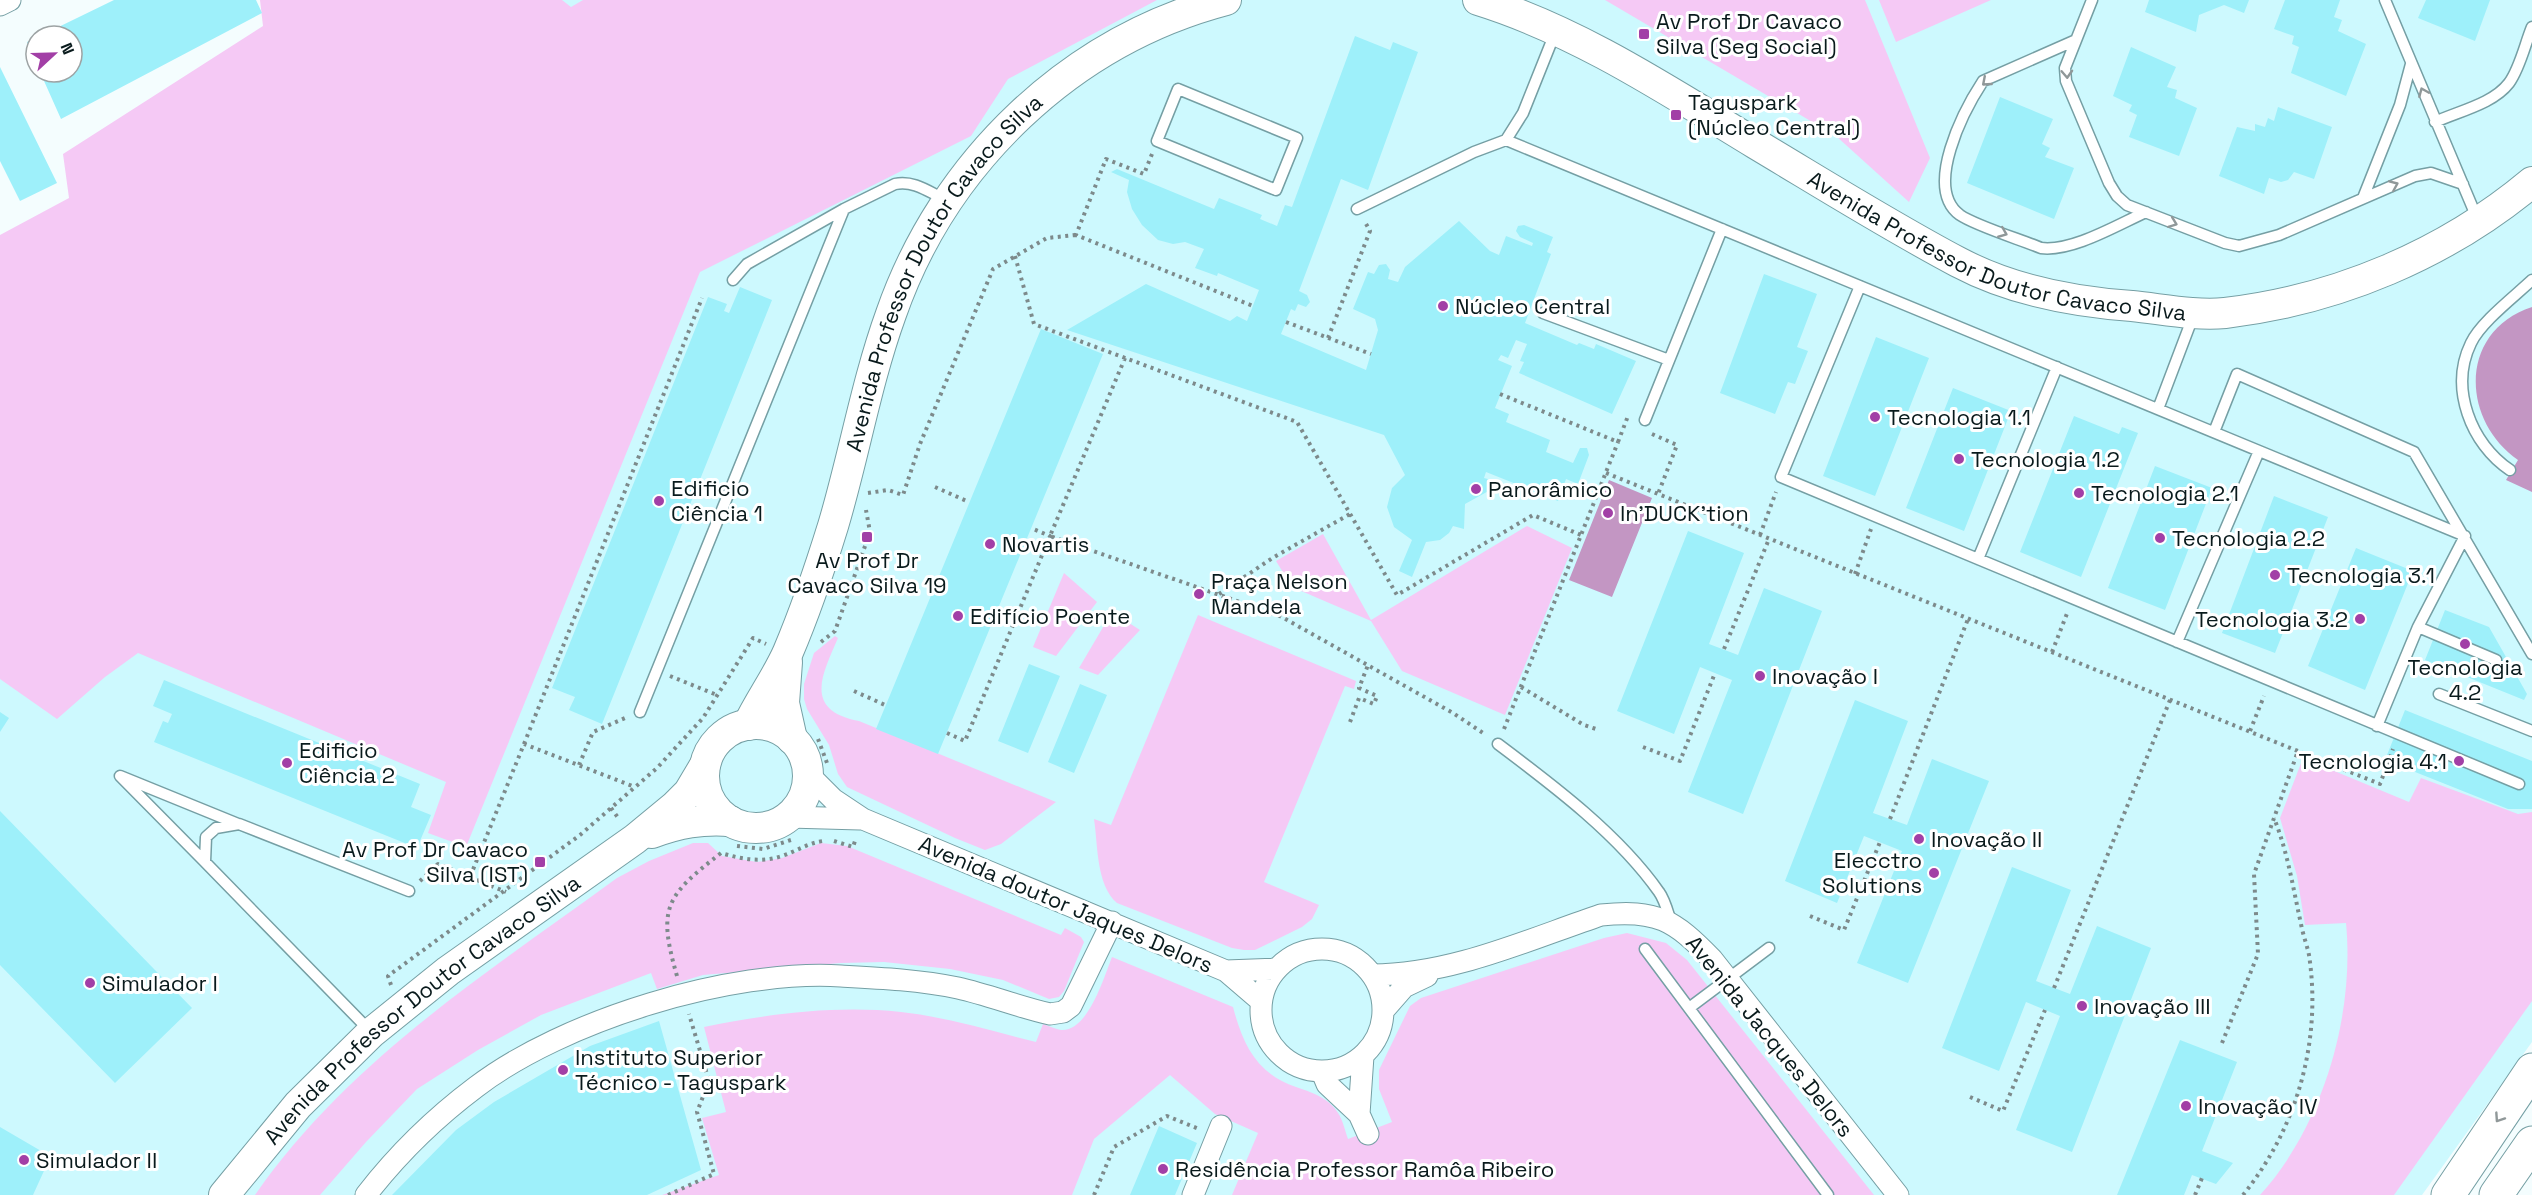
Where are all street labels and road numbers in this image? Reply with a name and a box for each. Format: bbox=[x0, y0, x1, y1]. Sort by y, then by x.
street label: Avenida Professor Doutor Cavaco Silva bbox=[839, 88, 1048, 454]
street label: Avenida Professor Doutor Cavaco Silva bbox=[1803, 164, 2188, 327]
street label: Avenida doutor Jaques Delors bbox=[915, 829, 1217, 979]
street label: Avenida Professor Doutor Cavaco Silva bbox=[257, 868, 586, 1150]
street label: Avenida Jacques Delors bbox=[1680, 929, 1860, 1143]

